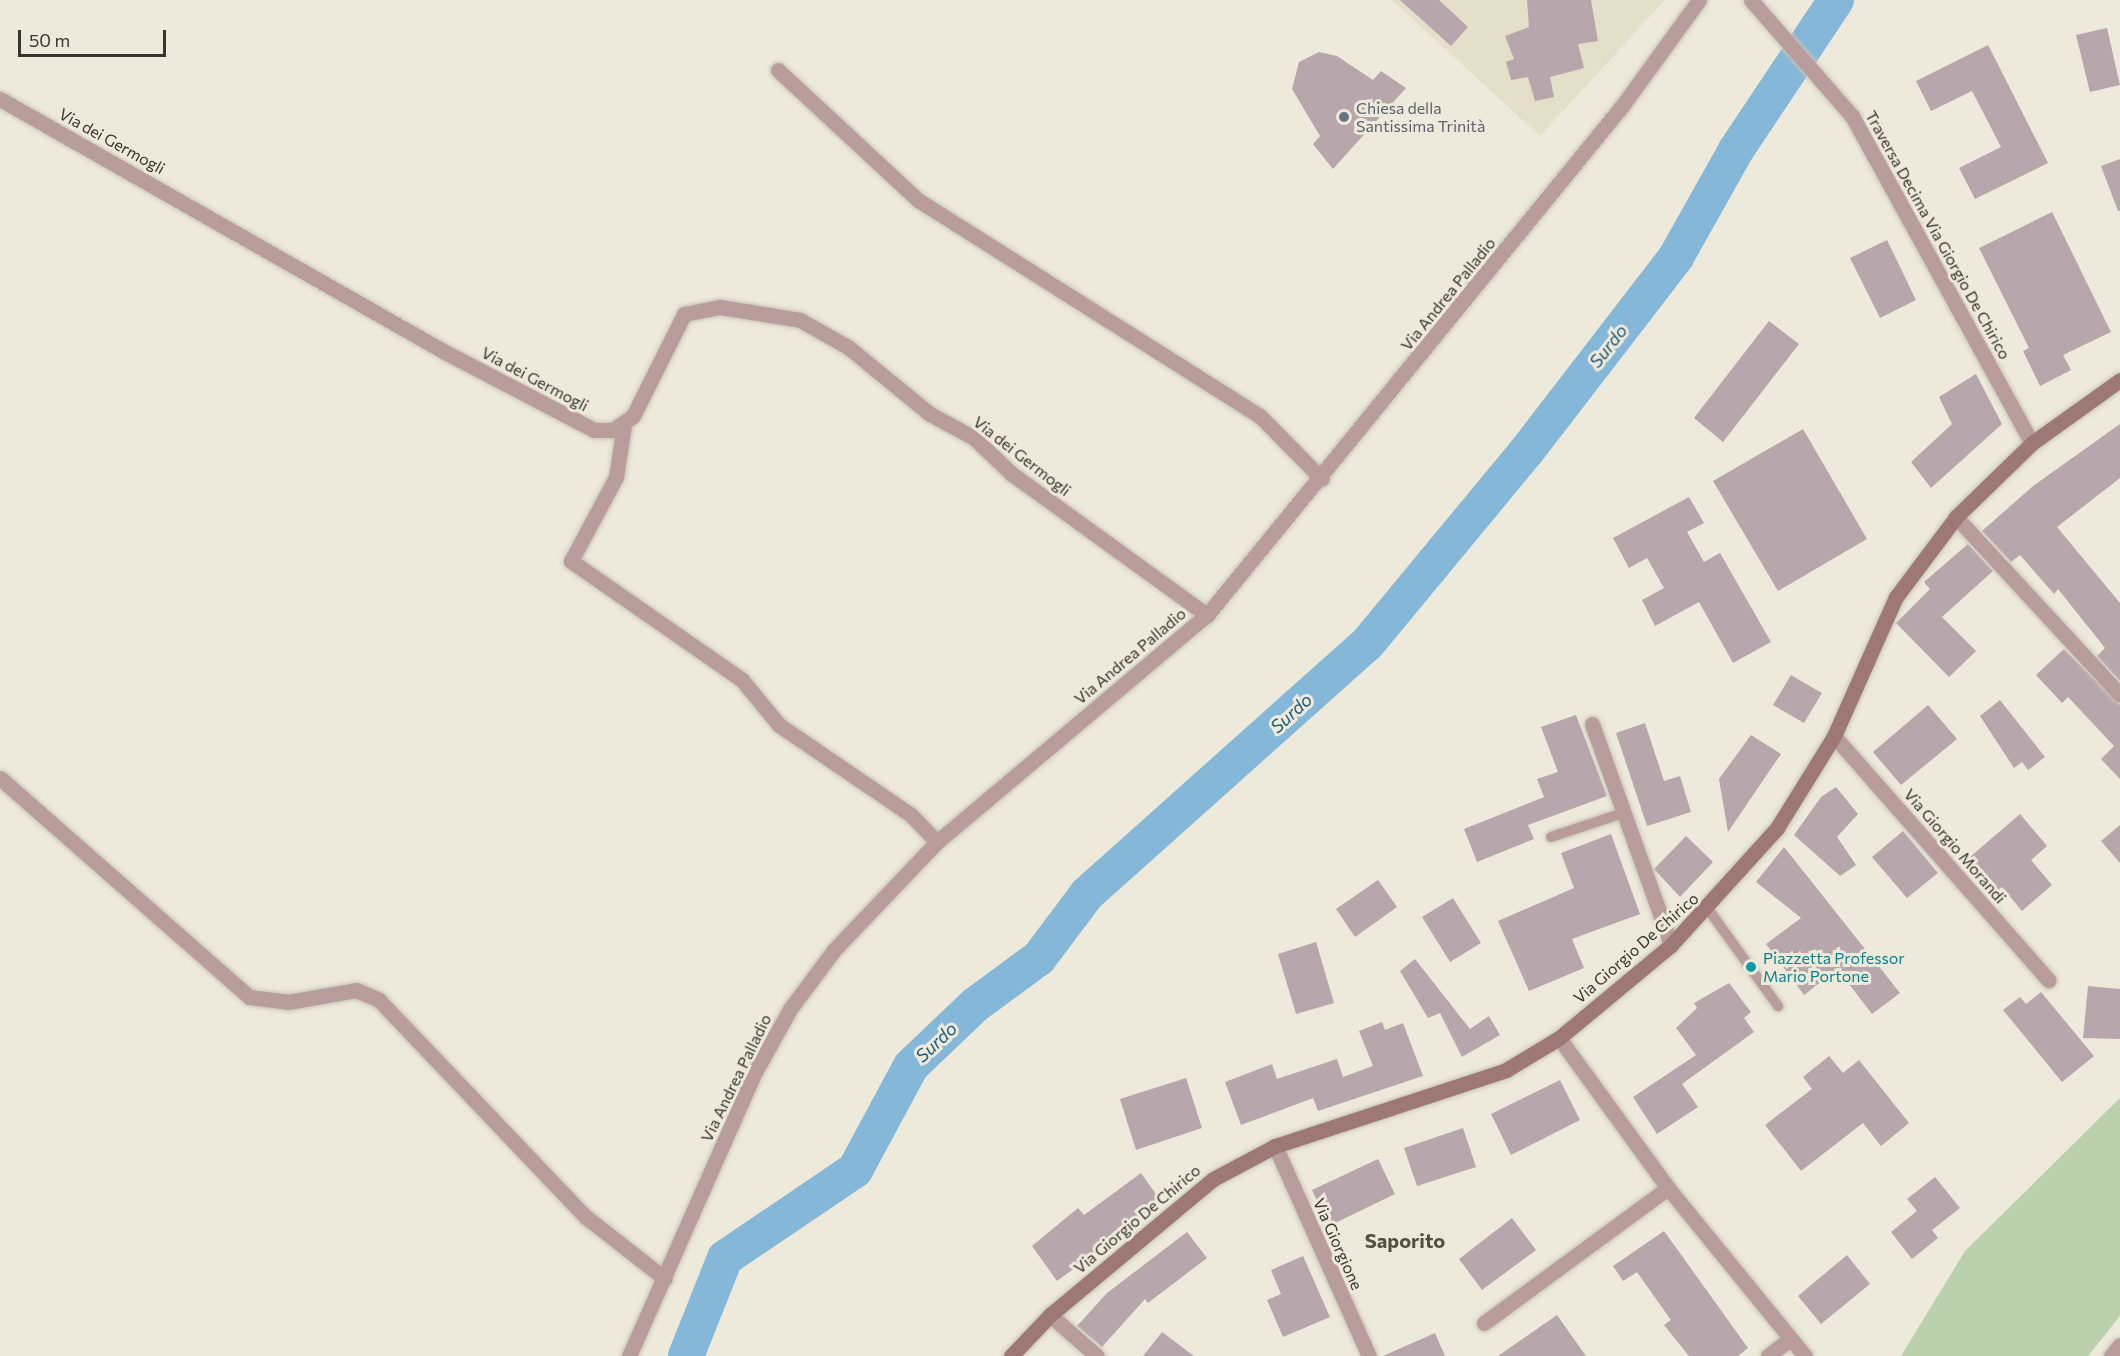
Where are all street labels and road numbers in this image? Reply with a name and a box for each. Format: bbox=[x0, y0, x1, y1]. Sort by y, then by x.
street label: Via dei Germogli bbox=[56, 104, 168, 178]
street label: Traversa Decima Via Giorgio De Chirico bbox=[1861, 107, 2015, 363]
street label: Via Andrea Palladio bbox=[1397, 234, 1499, 354]
street label: Via dei Germogli bbox=[478, 343, 592, 415]
street label: Via dei Germogli bbox=[969, 412, 1075, 500]
street label: Via Andrea Palladio bbox=[1070, 604, 1190, 708]
street label: Via Giorgio Morandi bbox=[1900, 785, 2010, 907]
street label: Via Giorgio De Chirico bbox=[1570, 889, 1702, 1007]
street label: Via Andrea Palladio bbox=[697, 1011, 775, 1145]
street label: Via Giorgio De Chirico bbox=[1070, 1160, 1204, 1278]
street label: Via Giorgione bbox=[1309, 1195, 1367, 1293]

